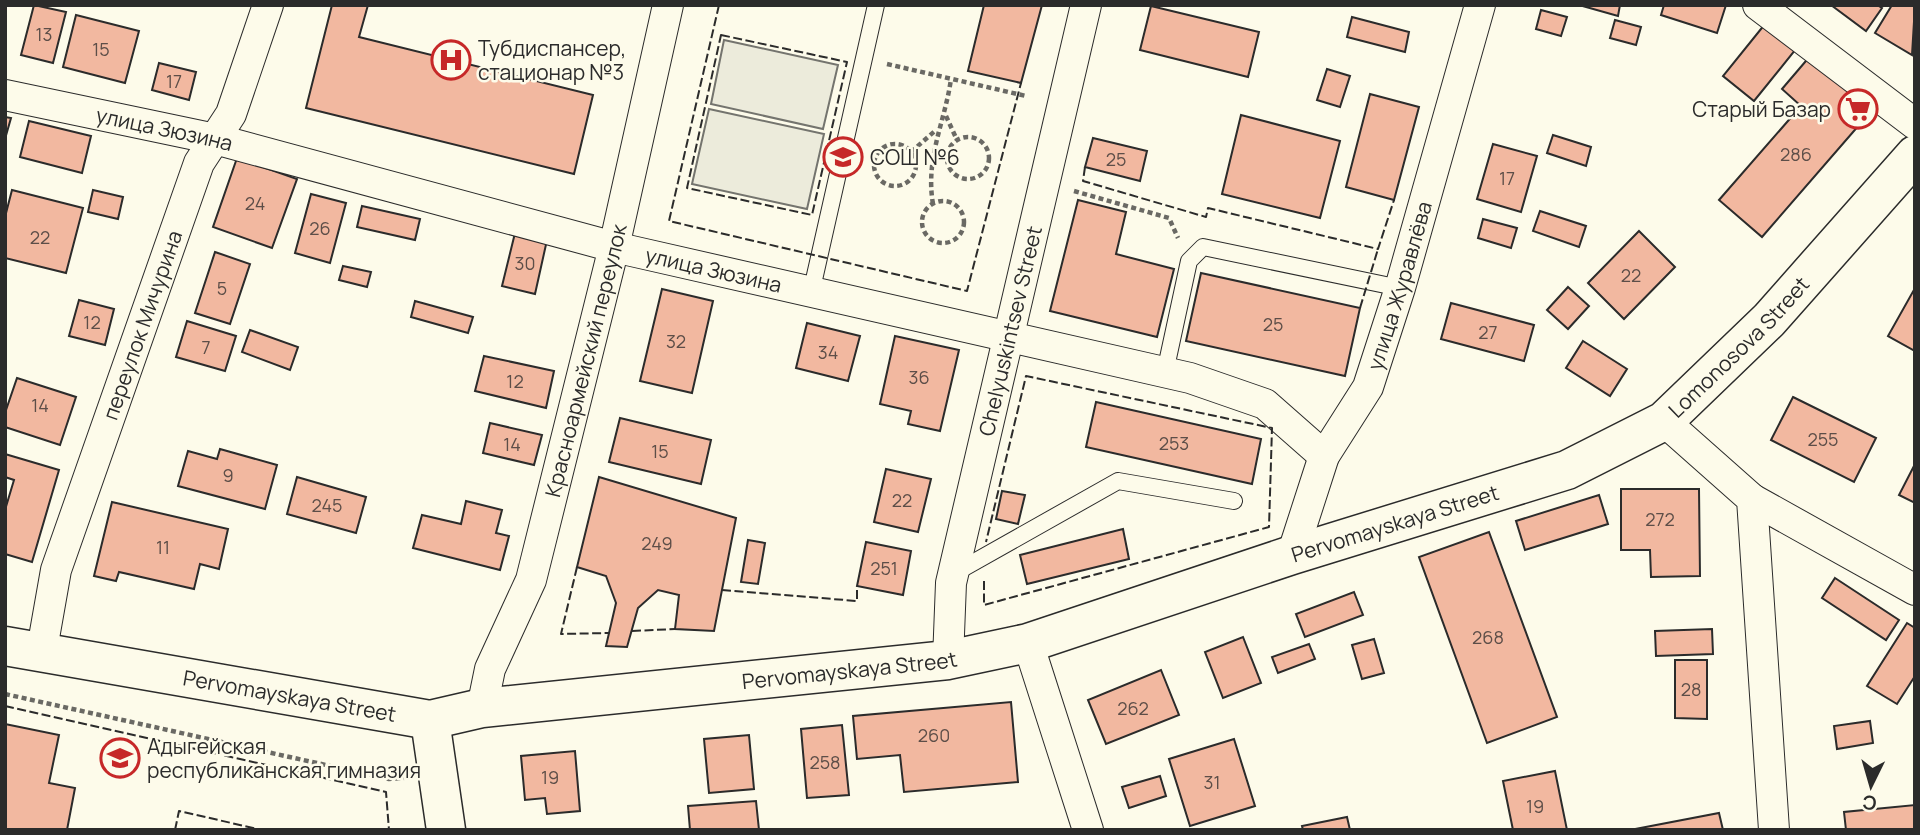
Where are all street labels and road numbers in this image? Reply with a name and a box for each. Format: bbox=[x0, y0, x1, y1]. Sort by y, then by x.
street label: улица Зюзина bbox=[94, 100, 236, 157]
street label: улица Журавлёва bbox=[1360, 198, 1438, 374]
street label: Красноармейский переулок bbox=[538, 221, 633, 500]
street label: Chelyuskintsev Street bbox=[972, 223, 1048, 439]
street label: переулок Мичурина bbox=[96, 226, 188, 424]
street label: улица Зюзина bbox=[643, 241, 785, 299]
street label: Lomonosova Street bbox=[1662, 270, 1815, 424]
street label: Pervomayskaya Street bbox=[1288, 478, 1502, 568]
street label: Pervomayskaya Street bbox=[740, 644, 959, 695]
street label: Pervomayskaya Street bbox=[181, 663, 398, 728]

